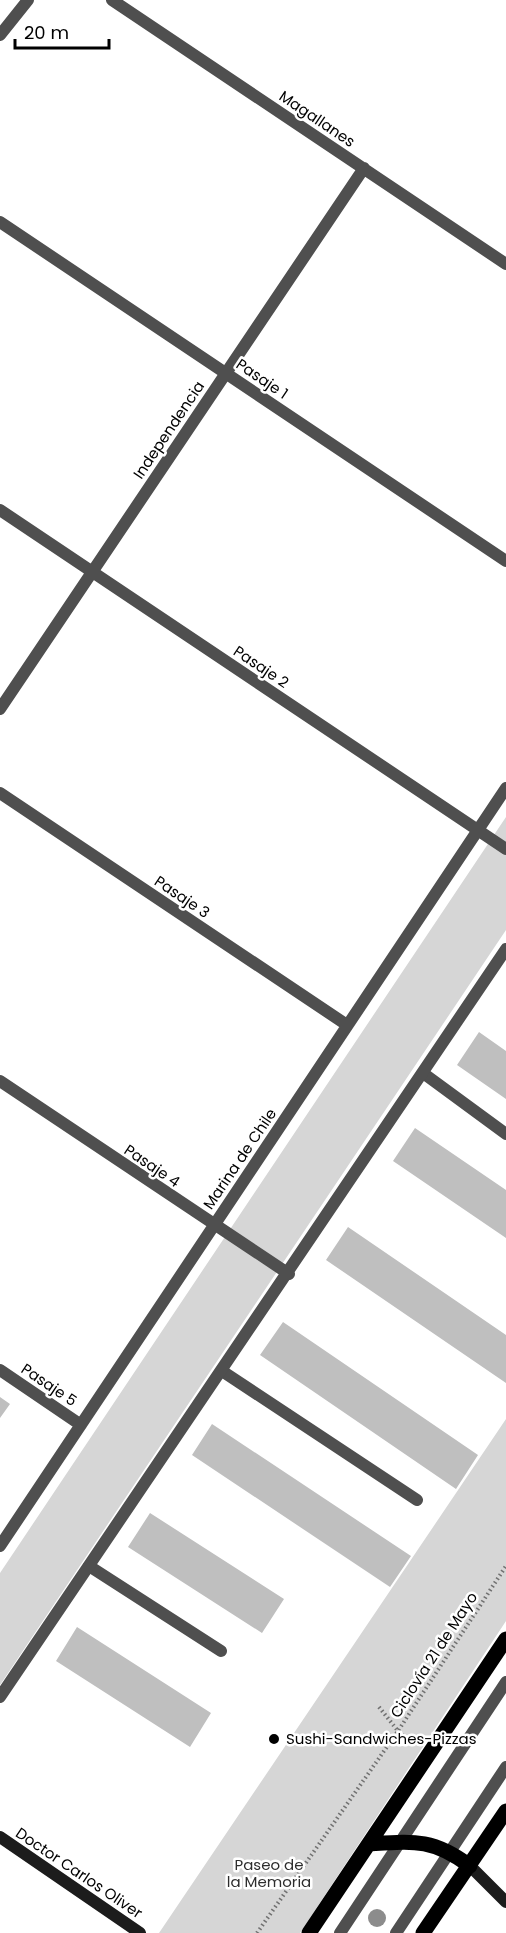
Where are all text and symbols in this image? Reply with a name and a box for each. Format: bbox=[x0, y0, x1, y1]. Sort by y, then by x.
scale bar bbox=[15, 12, 110, 50]
text: 20 m bbox=[24, 20, 69, 45]
street label: Magallanes bbox=[275, 85, 360, 152]
street label: Pasaje 1 bbox=[232, 353, 292, 404]
street label: Independencia bbox=[128, 377, 209, 483]
street label: Pasaje 2 bbox=[230, 640, 293, 693]
street label: Pasaje 3 bbox=[150, 870, 214, 923]
street label: Marina de Chile bbox=[198, 1104, 281, 1213]
street label: Pasaje 4 bbox=[120, 1139, 184, 1192]
street label: Pasaje 5 bbox=[17, 1358, 81, 1411]
street label: Ciclovía 21 de Mayo bbox=[385, 1588, 482, 1722]
place label: Sushi-Sandwiches-Pizzas bbox=[286, 1728, 477, 1749]
marker: Sushi-Sandwiches-Pizzas bbox=[267, 1732, 281, 1746]
street label: Doctor Carlos Oliver bbox=[12, 1822, 147, 1923]
park label: Paseo de la Memoria bbox=[227, 1854, 311, 1892]

